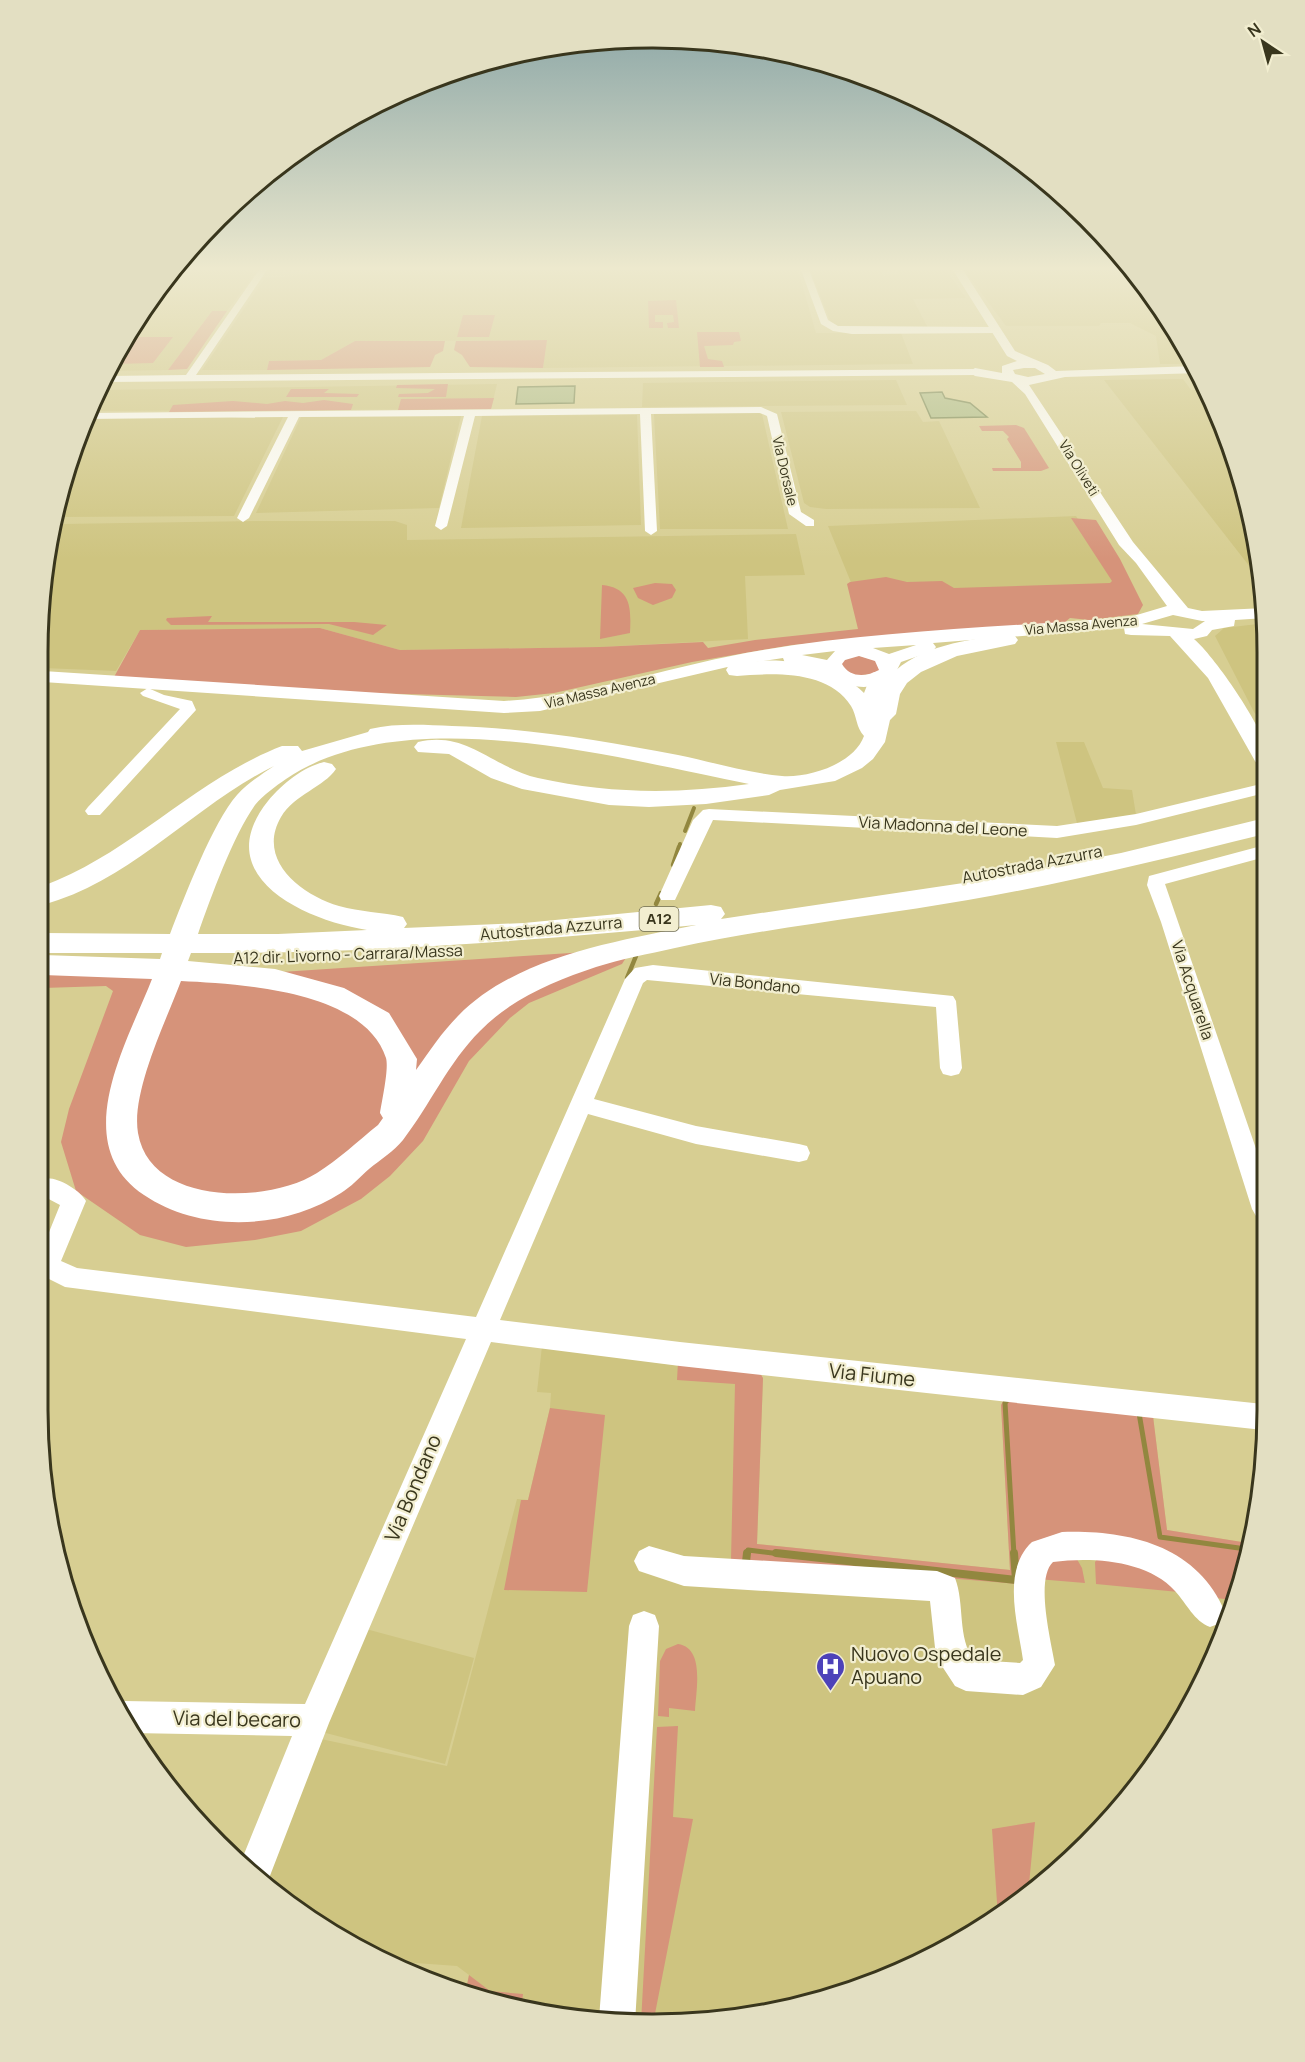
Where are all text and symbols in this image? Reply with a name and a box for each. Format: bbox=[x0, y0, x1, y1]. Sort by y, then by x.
north arrow bbox=[1233, 12, 1293, 72]
text: N bbox=[1243, 18, 1265, 42]
street label: Via Dorsale bbox=[768, 434, 803, 508]
street label: Via Oliveti bbox=[1055, 436, 1104, 499]
street label: Via Massa Avenza bbox=[1024, 610, 1138, 639]
street label: Via Massa Avenza bbox=[543, 669, 657, 712]
street label: Via Madonna del Leone bbox=[858, 811, 1028, 841]
street label: Autostrada Azzurra bbox=[960, 840, 1104, 888]
road number: A12 bbox=[640, 907, 678, 931]
street label: Autostrada Azzurra bbox=[479, 911, 623, 945]
street label: Via Acquarella bbox=[1167, 937, 1219, 1043]
street label: A12 dir. Livorno - Carrara/Massa bbox=[233, 939, 463, 969]
street label: Via Bondano bbox=[709, 967, 801, 999]
street label: Via Fiume bbox=[828, 1357, 917, 1392]
street label: Via Bondano bbox=[378, 1430, 447, 1546]
place label: Nuovo Ospedale Apuano bbox=[851, 1640, 1001, 1690]
hospital icon: Nuovo Ospedale Apuano bbox=[814, 1650, 846, 1692]
street label: Via del becaro bbox=[173, 1704, 301, 1733]

